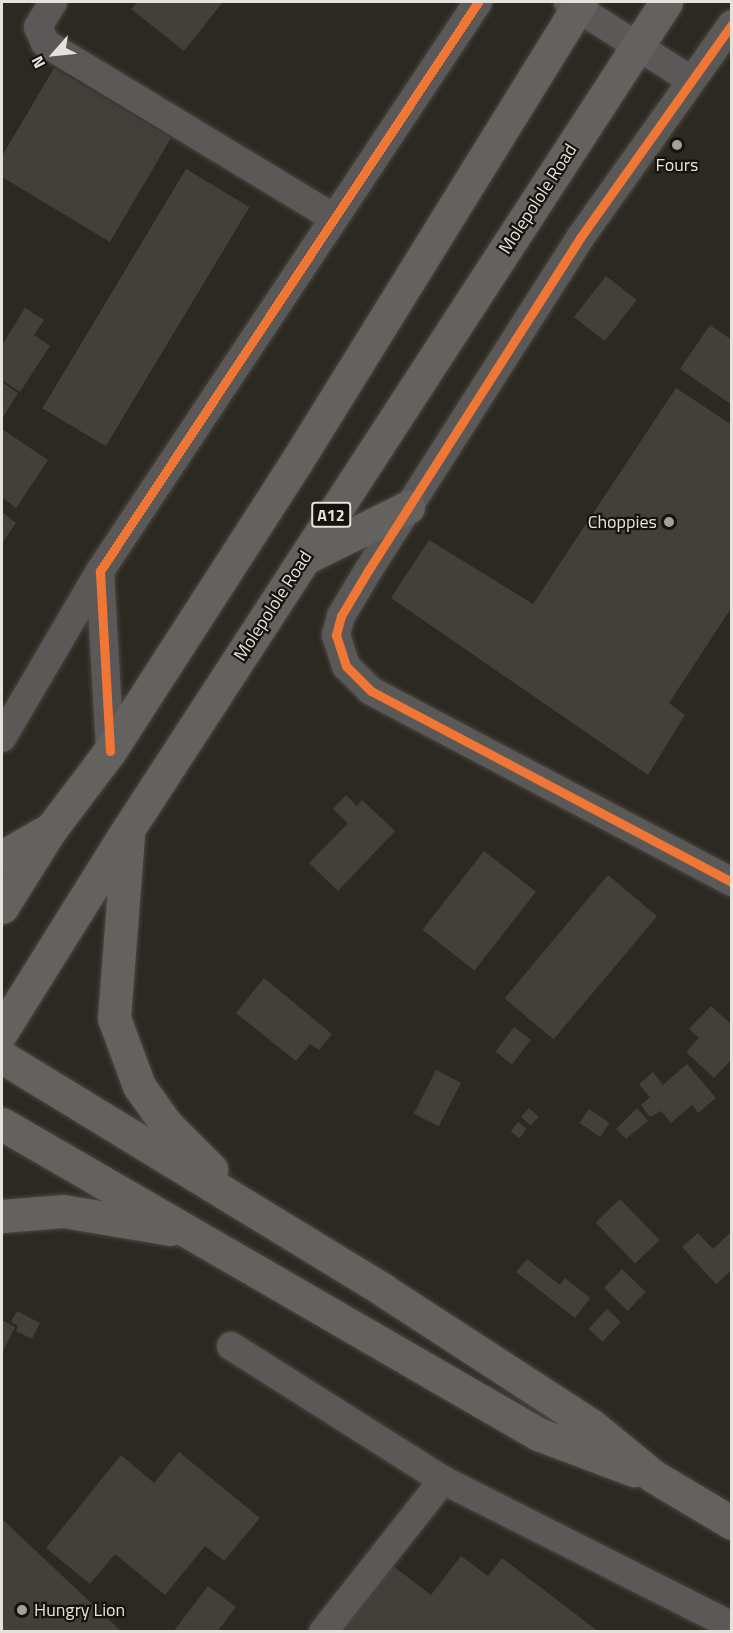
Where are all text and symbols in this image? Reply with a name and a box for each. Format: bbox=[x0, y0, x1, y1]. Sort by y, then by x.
north arrow bbox=[24, 24, 84, 84]
text: N bbox=[25, 52, 51, 73]
marker: Fours bbox=[670, 138, 684, 152]
street label: Molepolole Road bbox=[494, 140, 582, 258]
place label: Fours bbox=[656, 154, 698, 176]
road number: A12 bbox=[310, 502, 352, 528]
place label: Choppies bbox=[588, 511, 657, 533]
marker: Choppies bbox=[662, 515, 676, 529]
street label: Molepolole Road bbox=[229, 547, 317, 665]
place label: Hungry Lion bbox=[34, 1599, 125, 1621]
marker: Hungry Lion bbox=[15, 1603, 29, 1617]

